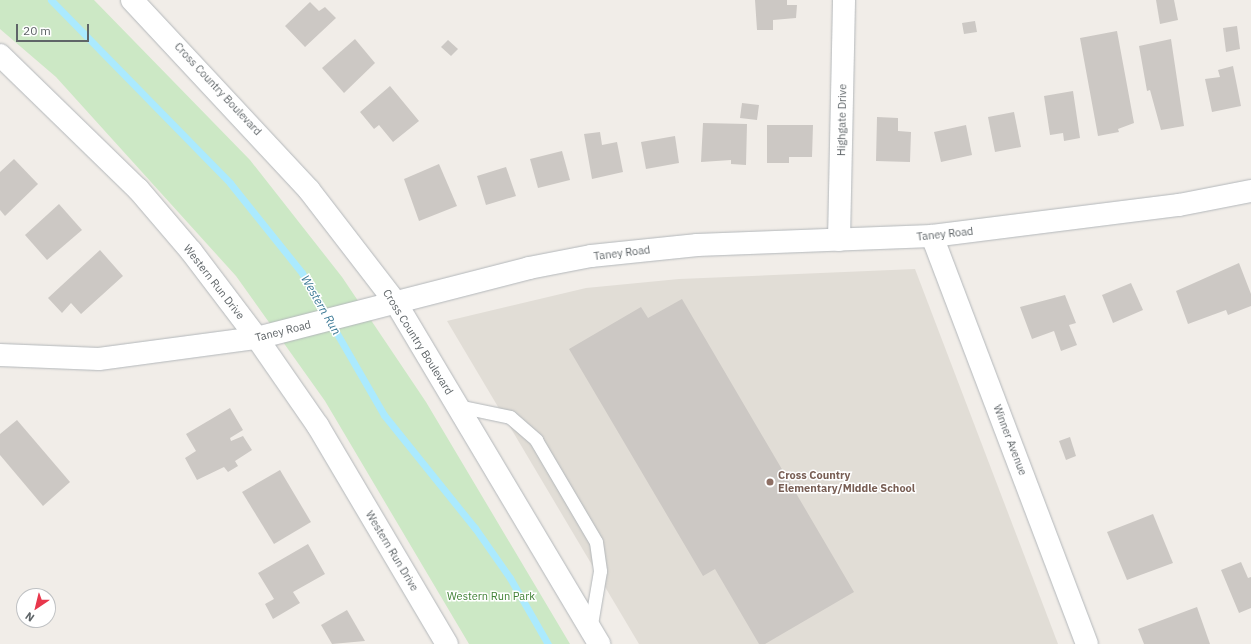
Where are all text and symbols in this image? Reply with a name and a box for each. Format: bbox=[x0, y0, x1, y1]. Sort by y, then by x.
scale bar bbox=[18, 16, 91, 42]
text: 20 m bbox=[23, 23, 51, 38]
street label: Cross Country Boulevard bbox=[172, 40, 264, 138]
street label: Highgate Drive bbox=[835, 84, 849, 156]
street label: Taney Road bbox=[916, 224, 974, 244]
street label: Western Run Drive bbox=[181, 242, 247, 322]
street label: Taney Road bbox=[593, 243, 651, 263]
water label: Western Run bbox=[298, 273, 344, 337]
street label: Cross Country Boulevard bbox=[380, 287, 456, 397]
street label: Taney Road bbox=[254, 318, 312, 344]
street label: Winner Avenue bbox=[990, 403, 1030, 477]
place label: Cross Country Elementary/Middle School bbox=[778, 469, 915, 495]
marker: Cross Country Elementary/Middle School bbox=[765, 477, 775, 487]
street label: Western Run Drive bbox=[363, 508, 421, 594]
north arrow bbox=[16, 588, 56, 628]
park label: Western Run Park bbox=[447, 589, 535, 603]
text: N bbox=[22, 609, 37, 625]

